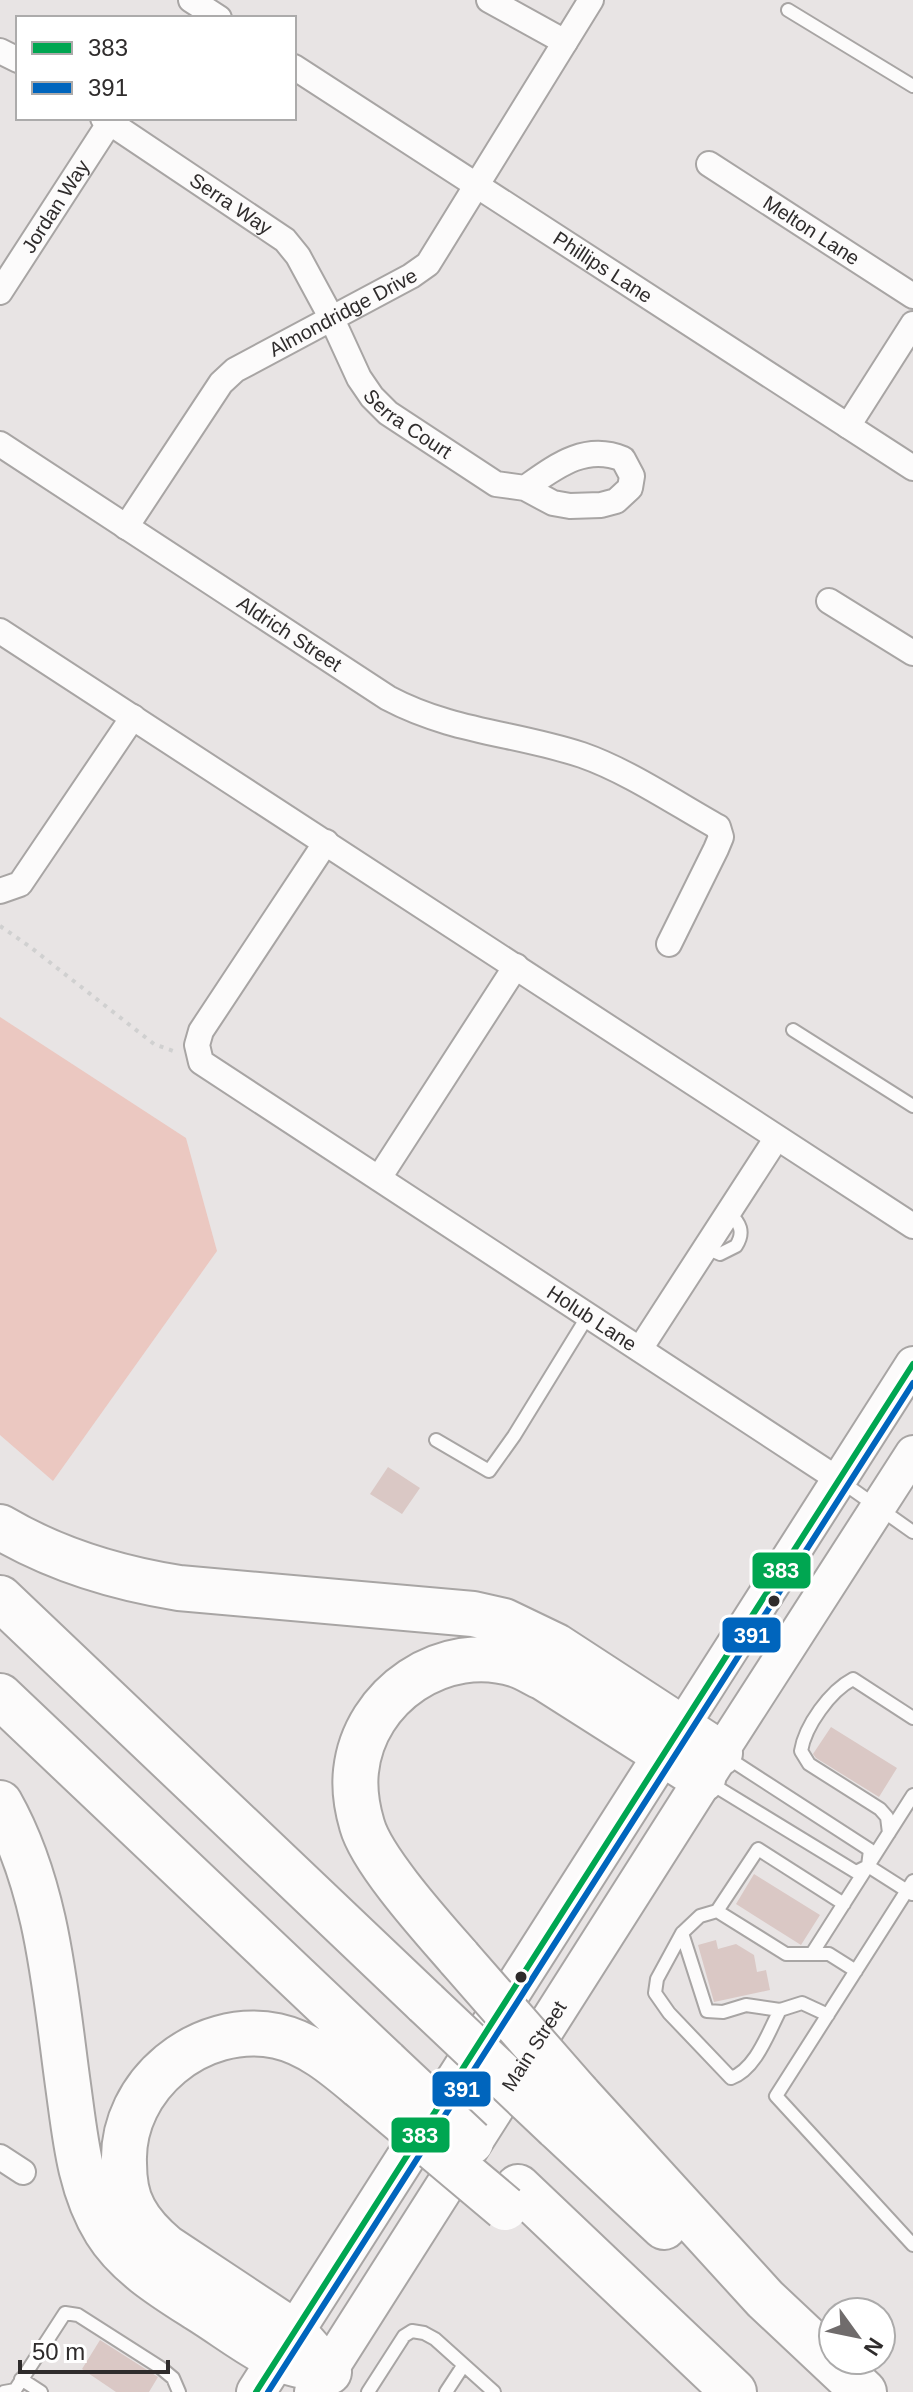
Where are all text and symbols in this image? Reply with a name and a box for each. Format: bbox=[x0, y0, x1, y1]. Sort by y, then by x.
legend bbox=[16, 16, 296, 120]
text: 383 bbox=[88, 34, 128, 61]
text: 391 bbox=[88, 74, 128, 101]
street label: Jordan Way bbox=[17, 156, 93, 257]
street label: Serra Way bbox=[186, 169, 276, 239]
street label: Melton Lane bbox=[759, 191, 864, 269]
street label: Phillips Lane bbox=[549, 227, 656, 307]
street label: Almondridge Drive bbox=[265, 264, 421, 361]
street label: Serra Court bbox=[359, 385, 456, 463]
street label: Aldrich Street bbox=[233, 591, 346, 676]
street label: Holub Lane bbox=[543, 1281, 641, 1355]
line badge: 383 bbox=[751, 1551, 812, 1590]
text: 383 bbox=[763, 1558, 799, 1583]
unlabelled marker bbox=[766, 1593, 782, 1609]
line badge: 391 bbox=[721, 1616, 782, 1654]
text: 391 bbox=[734, 1623, 770, 1648]
unlabelled marker bbox=[513, 1969, 529, 1985]
street label: Main Street bbox=[497, 1997, 571, 2095]
line badge: 391 bbox=[431, 2070, 492, 2108]
text: 391 bbox=[444, 2077, 480, 2102]
line badge: 383 bbox=[390, 2116, 451, 2154]
text: 383 bbox=[402, 2123, 438, 2148]
north arrow bbox=[817, 2296, 897, 2376]
scale bar bbox=[20, 2324, 168, 2374]
text: N bbox=[859, 2333, 888, 2360]
text: 50 m bbox=[32, 2338, 85, 2365]

